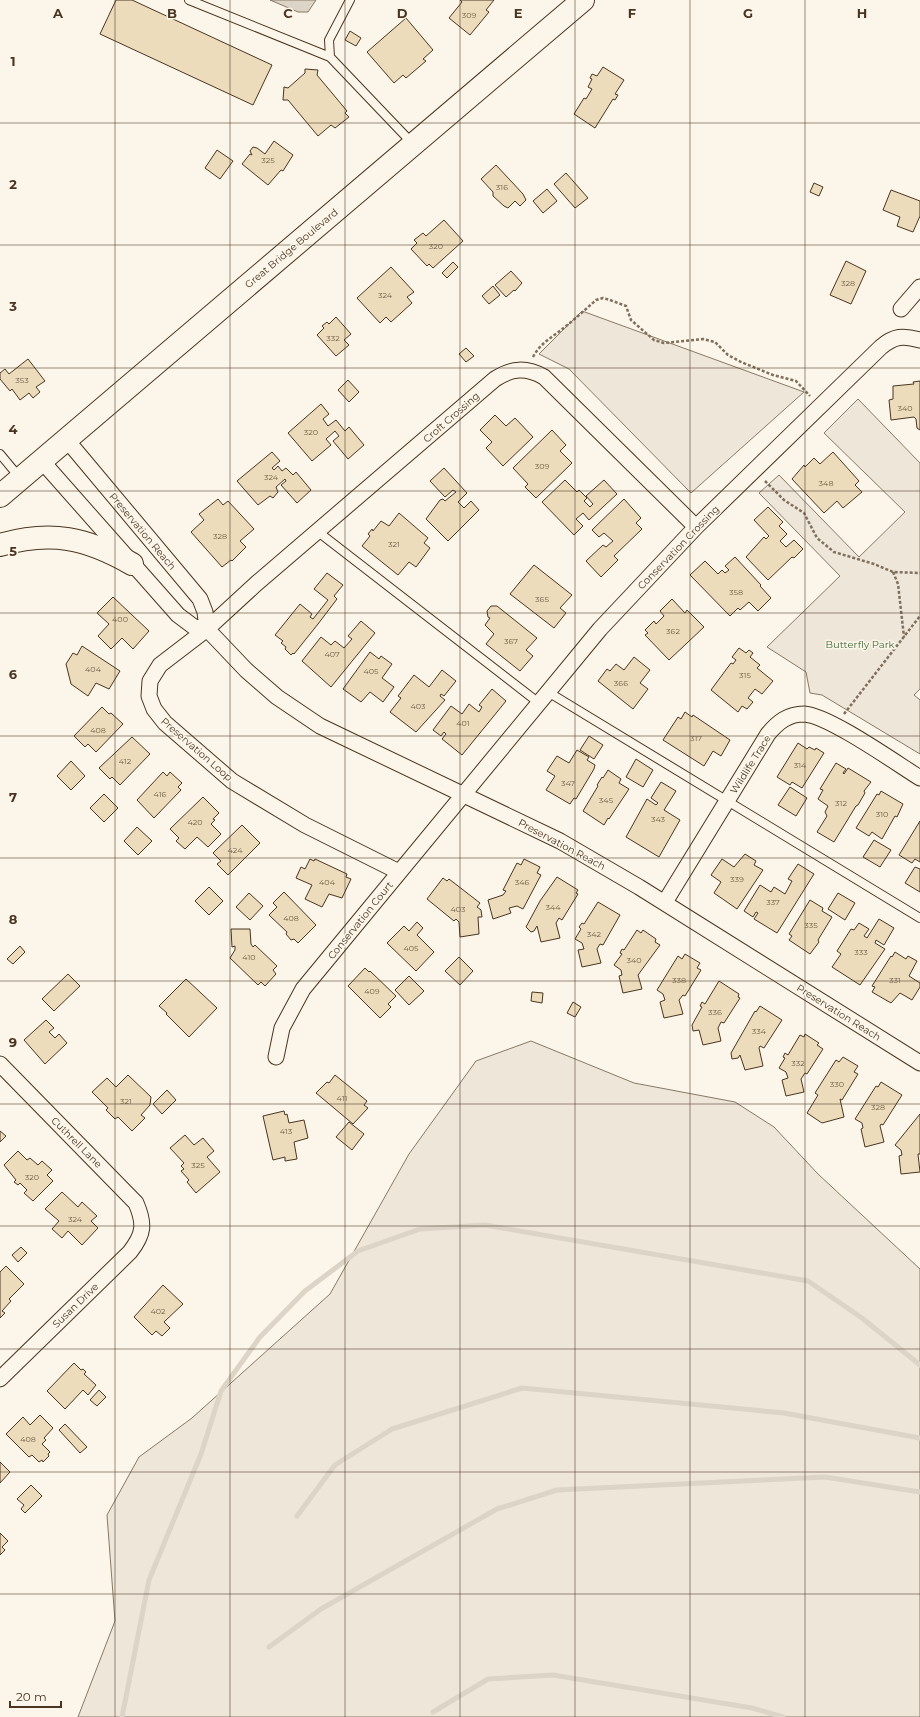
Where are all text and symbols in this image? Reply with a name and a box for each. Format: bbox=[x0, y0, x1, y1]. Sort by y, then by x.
text: A bbox=[52, 5, 64, 21]
text: B bbox=[167, 5, 177, 21]
text: C bbox=[283, 5, 293, 21]
text: D bbox=[397, 5, 408, 21]
text: E bbox=[514, 5, 523, 21]
text: F bbox=[628, 5, 636, 21]
text: G bbox=[743, 5, 753, 21]
text: H bbox=[857, 5, 867, 21]
house number: 309 bbox=[462, 10, 476, 20]
text: 1 bbox=[10, 53, 16, 69]
house number: 325 bbox=[261, 155, 275, 165]
text: 2 bbox=[9, 176, 17, 192]
house number: 316 bbox=[496, 182, 508, 192]
street label: Great Bridge Boulevard bbox=[242, 206, 340, 291]
house number: 320 bbox=[429, 241, 443, 251]
house number: 328 bbox=[841, 278, 855, 288]
house number: 324 bbox=[378, 290, 393, 300]
text: 3 bbox=[8, 298, 17, 314]
house number: 332 bbox=[326, 333, 340, 343]
house number: 353 bbox=[15, 375, 29, 385]
street label: Croft Crossing bbox=[420, 389, 482, 445]
house number: 340 bbox=[897, 403, 913, 413]
text: 4 bbox=[9, 421, 18, 437]
house number: 320 bbox=[304, 427, 318, 437]
house number: 309 bbox=[535, 461, 549, 471]
house number: 324 bbox=[264, 472, 279, 482]
house number: 348 bbox=[819, 478, 833, 488]
street label: Preservation Reach bbox=[107, 490, 179, 573]
street label: Conservation Crossing bbox=[635, 503, 722, 592]
house number: 328 bbox=[213, 531, 227, 541]
house number: 321 bbox=[388, 539, 400, 549]
text: 5 bbox=[9, 543, 17, 559]
house number: 358 bbox=[729, 587, 743, 597]
house number: 365 bbox=[535, 594, 549, 604]
house number: 400 bbox=[112, 614, 128, 624]
house number: 362 bbox=[666, 626, 680, 636]
house number: 367 bbox=[504, 636, 518, 646]
park label: Butterfly Park bbox=[825, 638, 895, 651]
house number: 407 bbox=[324, 649, 340, 659]
house number: 404 bbox=[85, 664, 102, 674]
text: 6 bbox=[9, 666, 18, 682]
house number: 405 bbox=[363, 666, 379, 676]
house number: 315 bbox=[739, 670, 751, 680]
house number: 366 bbox=[614, 678, 628, 688]
house number: 403 bbox=[410, 701, 426, 711]
street label: Preservation Loop bbox=[158, 715, 235, 784]
house number: 401 bbox=[456, 718, 470, 728]
house number: 408 bbox=[90, 725, 106, 735]
street label: Wildlife Trace bbox=[727, 732, 774, 796]
house number: 317 bbox=[690, 733, 702, 743]
house number: 412 bbox=[119, 756, 132, 766]
house number: 314 bbox=[794, 760, 807, 770]
house number: 347 bbox=[561, 778, 575, 788]
text: 7 bbox=[9, 789, 17, 805]
house number: 416 bbox=[154, 789, 167, 799]
house number: 345 bbox=[599, 795, 614, 805]
house number: 312 bbox=[835, 798, 847, 808]
house number: 310 bbox=[876, 809, 888, 819]
house number: 343 bbox=[651, 814, 666, 824]
street label: Preservation Reach bbox=[516, 816, 608, 873]
house number: 420 bbox=[187, 817, 203, 827]
house number: 424 bbox=[228, 845, 243, 855]
house number: 339 bbox=[730, 874, 744, 884]
house number: 404 bbox=[319, 877, 336, 887]
house number: 346 bbox=[515, 877, 529, 887]
street label: Conservation Court bbox=[325, 879, 396, 962]
house number: 337 bbox=[766, 897, 780, 907]
house number: 344 bbox=[545, 902, 561, 912]
house number: 403 bbox=[450, 904, 466, 914]
text: 8 bbox=[9, 911, 18, 927]
house number: 408 bbox=[283, 913, 299, 923]
house number: 335 bbox=[804, 920, 818, 930]
house number: 342 bbox=[587, 929, 602, 939]
house number: 405 bbox=[403, 943, 419, 953]
house number: 333 bbox=[854, 947, 868, 957]
house number: 410 bbox=[242, 952, 256, 962]
house number: 340 bbox=[626, 955, 642, 965]
house number: 338 bbox=[672, 975, 686, 985]
house number: 331 bbox=[889, 975, 901, 985]
street label: Preservation Reach bbox=[794, 981, 883, 1044]
house number: 409 bbox=[364, 986, 380, 996]
house number: 336 bbox=[708, 1007, 722, 1017]
house number: 334 bbox=[752, 1026, 767, 1036]
text: 9 bbox=[9, 1034, 17, 1050]
house number: 332 bbox=[791, 1058, 805, 1068]
house number: 330 bbox=[830, 1079, 844, 1089]
house number: 411 bbox=[337, 1093, 347, 1103]
house number: 321 bbox=[120, 1096, 132, 1106]
house number: 328 bbox=[871, 1102, 885, 1112]
street label: Cuthrell Lane bbox=[48, 1114, 105, 1171]
house number: 413 bbox=[280, 1126, 293, 1136]
house number: 325 bbox=[191, 1160, 205, 1170]
house number: 320 bbox=[25, 1172, 39, 1182]
house number: 324 bbox=[68, 1214, 83, 1224]
street label: Susan Drive bbox=[50, 1280, 101, 1331]
house number: 402 bbox=[150, 1306, 166, 1316]
house number: 408 bbox=[20, 1434, 36, 1444]
scale bar bbox=[10, 1683, 61, 1709]
text: 20 m bbox=[16, 1689, 47, 1704]

